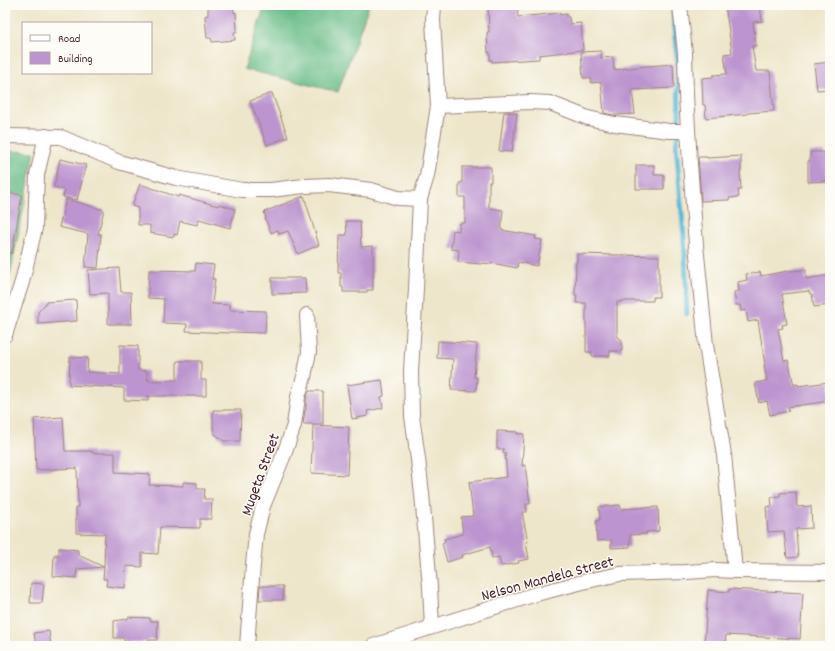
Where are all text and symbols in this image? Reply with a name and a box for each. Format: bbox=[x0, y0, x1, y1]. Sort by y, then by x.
legend bbox=[22, 22, 152, 74]
text: Road bbox=[58, 31, 80, 48]
text: Building bbox=[58, 51, 93, 68]
street label: Mugeta Street bbox=[236, 430, 287, 519]
street label: Nelson Mandela Street bbox=[479, 551, 617, 608]

